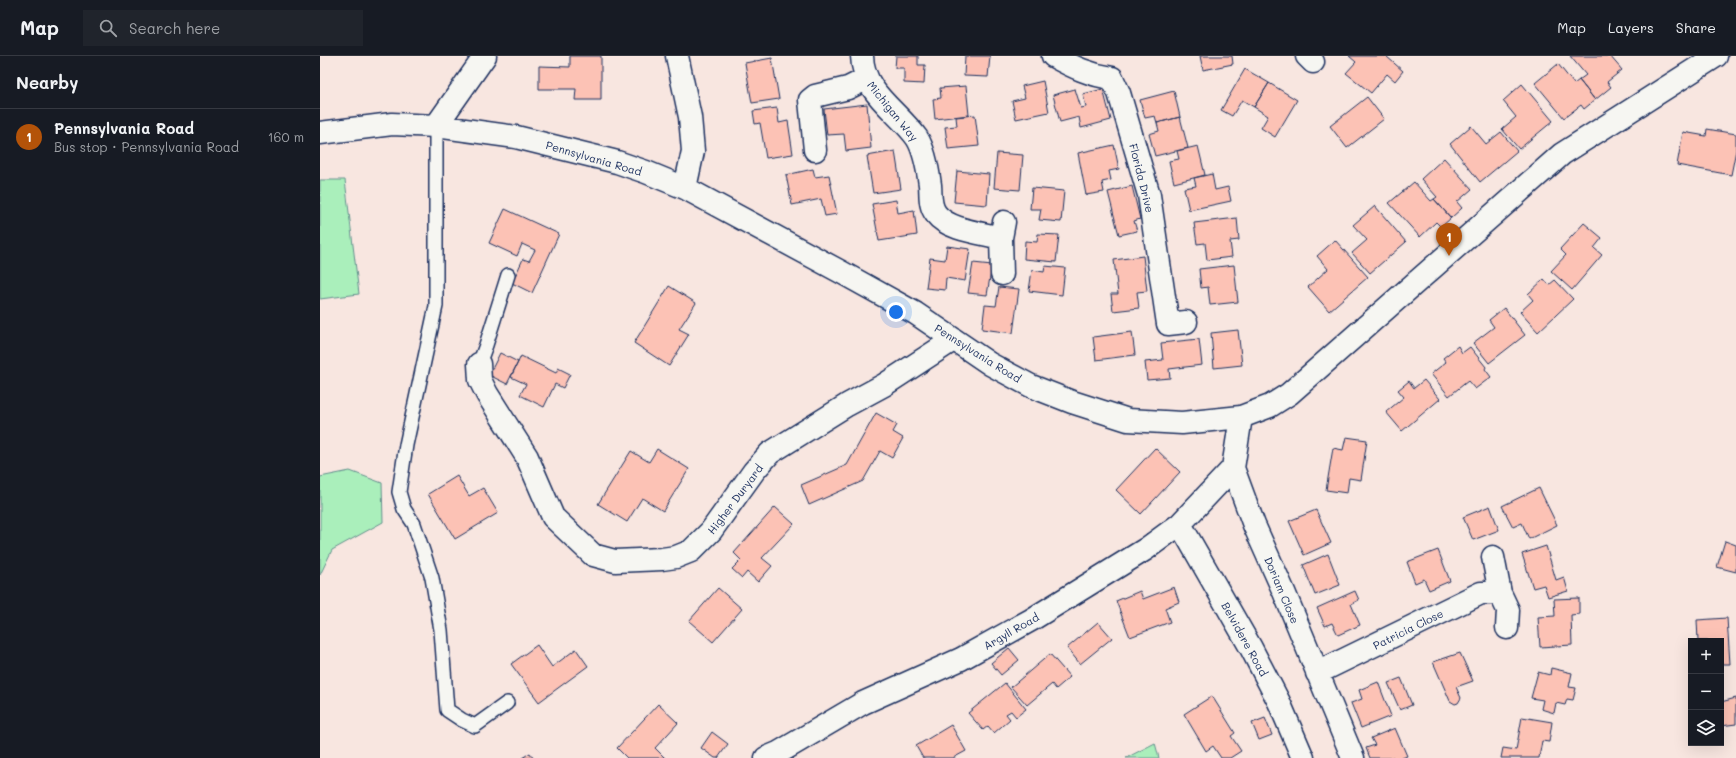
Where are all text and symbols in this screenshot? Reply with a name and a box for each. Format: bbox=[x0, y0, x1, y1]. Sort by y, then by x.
search box bbox=[83, 10, 363, 46]
text: Map bbox=[20, 15, 59, 40]
icon: search bbox=[97, 17, 119, 39]
text: Search here bbox=[129, 18, 220, 38]
text: Map bbox=[1557, 18, 1586, 37]
text: Layers bbox=[1608, 18, 1654, 37]
text: Share bbox=[1676, 18, 1716, 37]
text: Nearby bbox=[16, 71, 78, 93]
street label: Michigan Way bbox=[864, 78, 922, 144]
text: Pennsylvania Road bbox=[54, 118, 194, 138]
text: 1 bbox=[26, 128, 32, 145]
text: 160 m bbox=[268, 128, 304, 145]
street label: Pennsylvania Road bbox=[544, 137, 644, 179]
text: Bus stop · Pennsylvania Road bbox=[54, 138, 239, 155]
street label: Florida Drive bbox=[1126, 142, 1158, 214]
pin: 1 bbox=[1436, 223, 1462, 256]
your location bbox=[886, 302, 906, 322]
street label: Pennsylvania Road bbox=[932, 320, 1024, 386]
street label: Higher Duryard bbox=[704, 461, 766, 537]
street label: Doriam Close bbox=[1261, 554, 1303, 626]
street label: Belvidere Road bbox=[1218, 599, 1272, 679]
street label: Patricia Close bbox=[1370, 605, 1446, 653]
street label: Argyll Road bbox=[981, 609, 1041, 653]
map controls bbox=[1688, 638, 1724, 746]
button: + bbox=[1688, 638, 1724, 674]
button: − bbox=[1688, 674, 1724, 710]
button: layers bbox=[1688, 710, 1724, 746]

